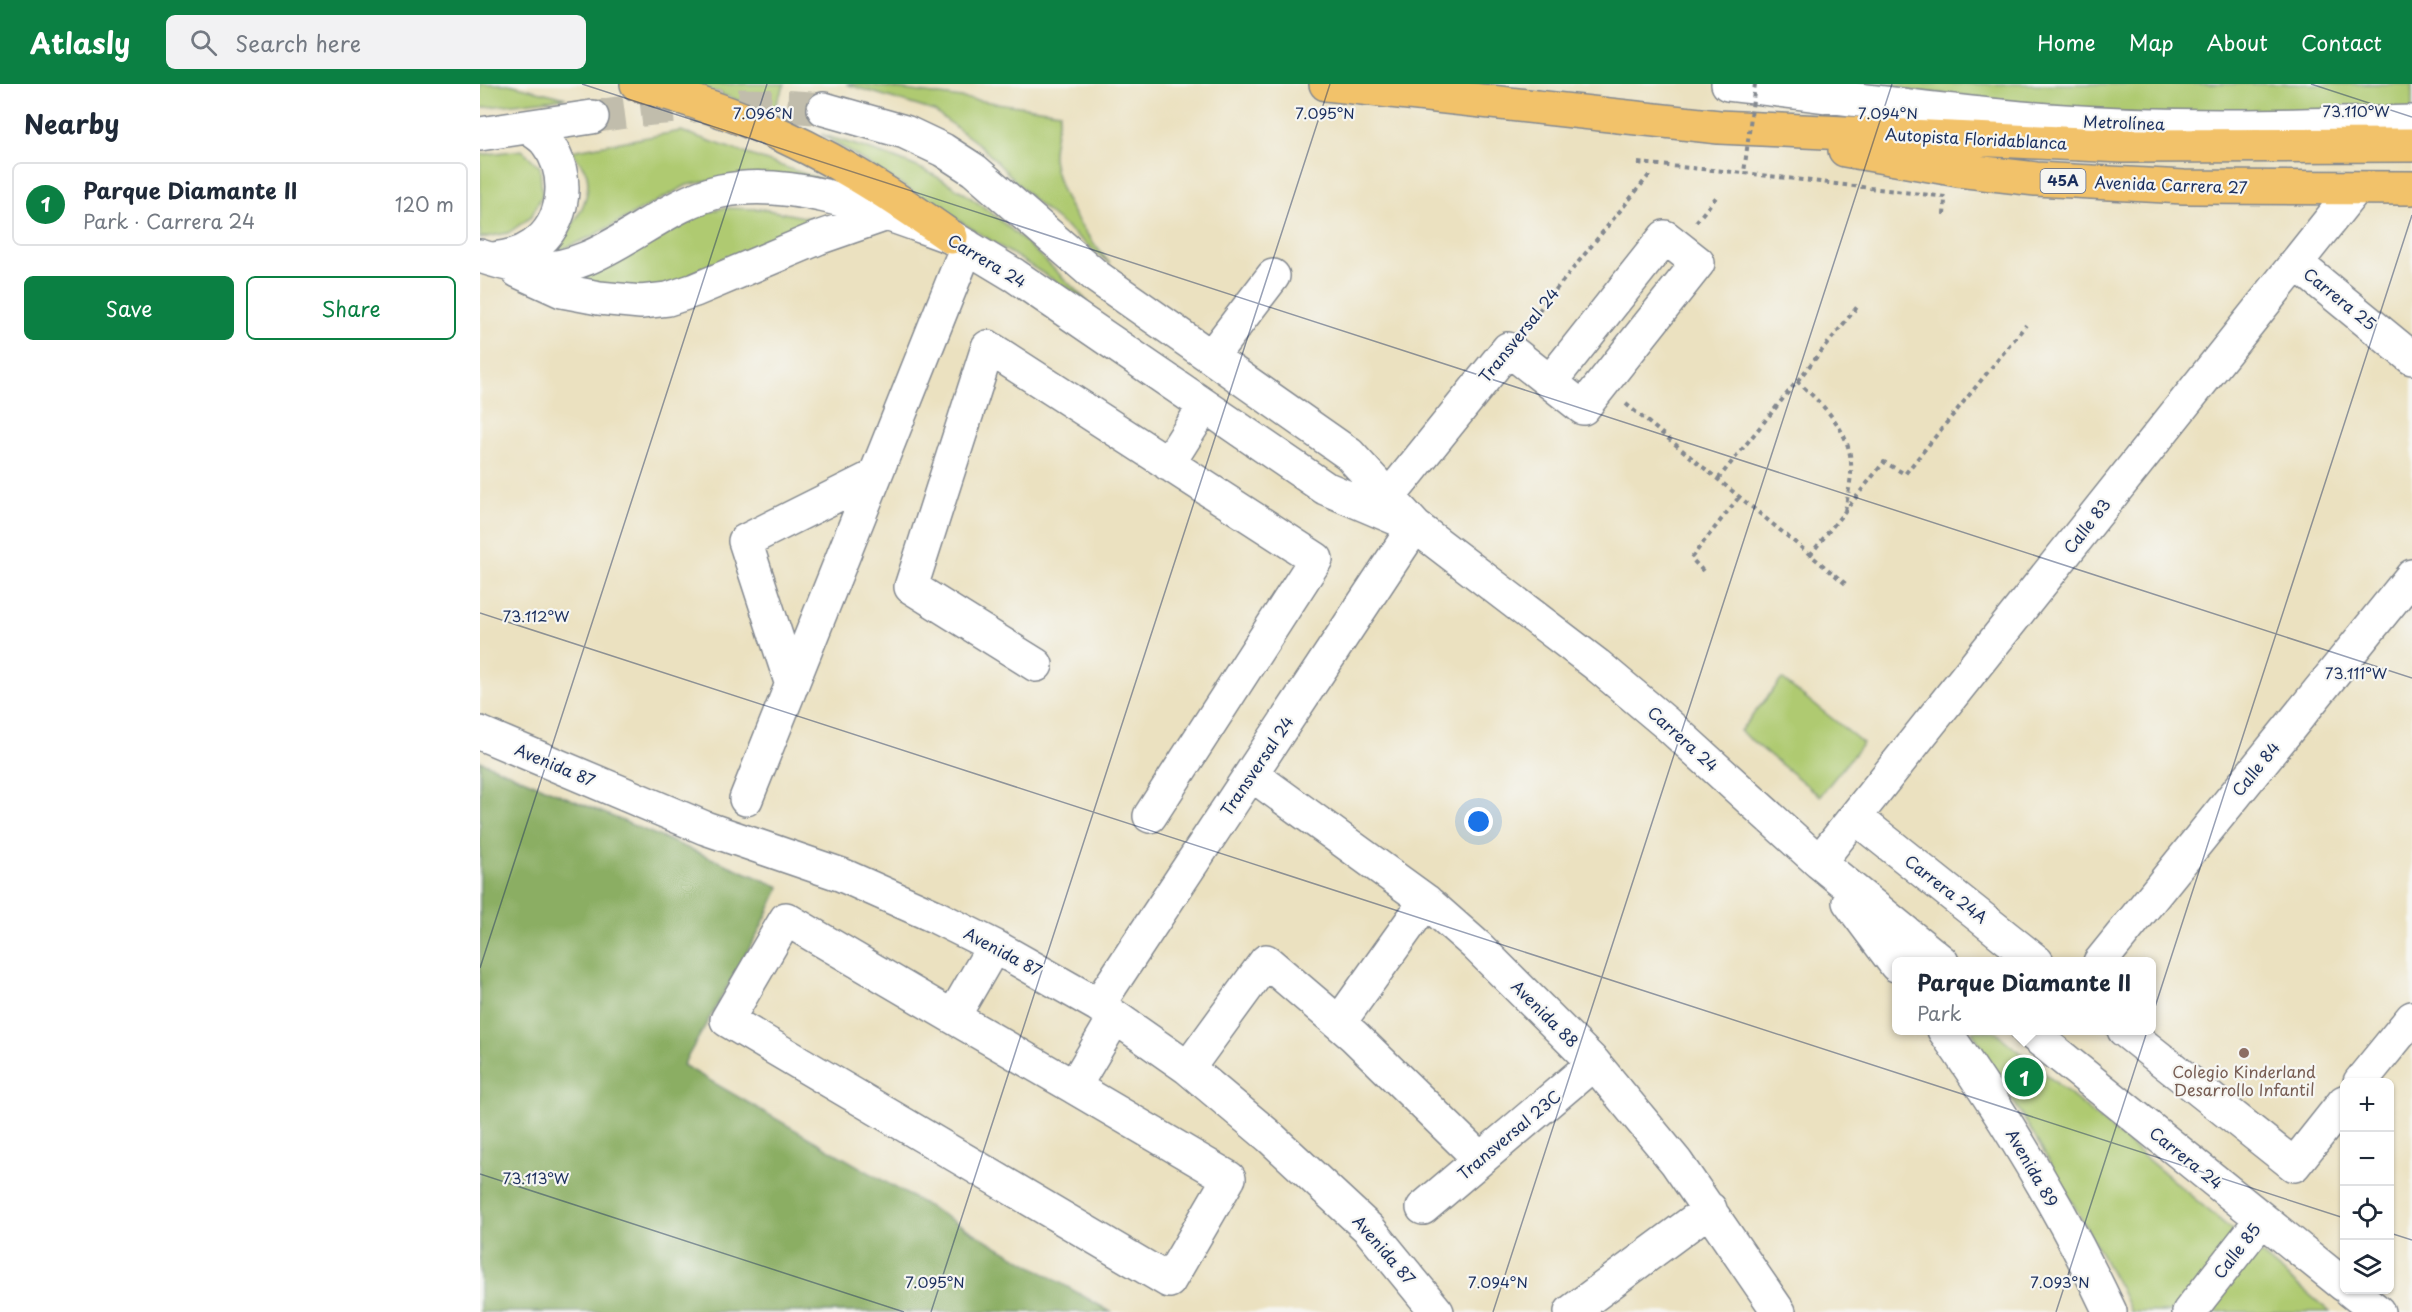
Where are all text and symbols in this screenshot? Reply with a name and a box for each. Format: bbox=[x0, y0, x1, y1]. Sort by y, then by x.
search box bbox=[166, 15, 586, 69]
text: Atlasly bbox=[30, 21, 130, 64]
icon: search bbox=[187, 26, 220, 59]
text: Search here bbox=[235, 26, 361, 59]
text: Home bbox=[2037, 26, 2096, 58]
text: Map bbox=[2129, 26, 2174, 58]
text: About bbox=[2207, 26, 2268, 58]
text: Contact bbox=[2301, 26, 2382, 58]
text: 73.110°W bbox=[2322, 99, 2390, 122]
text: 7.096°N bbox=[733, 101, 793, 124]
text: 7.095°N bbox=[1295, 101, 1355, 124]
text: 7.094°N bbox=[1858, 101, 1918, 124]
text: Nearby bbox=[24, 104, 119, 143]
street label: Metrolínea bbox=[2083, 109, 2166, 135]
street label: Autopista Floridablanca bbox=[1884, 121, 2068, 155]
road number: 45A bbox=[2040, 169, 2086, 193]
street label: Avenida Carrera 27 bbox=[2094, 169, 2248, 199]
text: Parque Diamante II bbox=[83, 173, 297, 206]
text: 1 bbox=[41, 189, 50, 219]
text: 120 m bbox=[395, 189, 454, 219]
text: Park · Carrera 24 bbox=[83, 206, 255, 236]
street label: Carrera 24 bbox=[944, 227, 1031, 293]
street label: Carrera 25 bbox=[2299, 261, 2382, 335]
button: Save bbox=[24, 276, 234, 340]
button: Share bbox=[246, 276, 456, 340]
street label: Transversal 24 bbox=[1472, 282, 1564, 387]
street label: Calle 83 bbox=[2057, 493, 2115, 558]
text: 73.112°W bbox=[503, 604, 570, 627]
text: 73.111°W bbox=[2325, 661, 2388, 684]
street label: Carrera 24 bbox=[1643, 700, 1724, 777]
street label: Transversal 24 bbox=[1214, 711, 1299, 820]
street label: Avenida 87 bbox=[512, 736, 599, 792]
street label: Calle 84 bbox=[2226, 736, 2285, 801]
your location bbox=[1464, 807, 1493, 836]
street label: Carrera 24A bbox=[1900, 848, 1993, 928]
street label: Avenida 87 bbox=[960, 921, 1047, 982]
popup bbox=[1892, 957, 2156, 1035]
text: Parque Diamante II bbox=[1917, 965, 2131, 998]
street label: Avenida 88 bbox=[1507, 974, 1585, 1052]
text: Park bbox=[1917, 998, 1962, 1028]
marker: Colegio Kinderland Desarrollo Infantil bbox=[2237, 1046, 2251, 1060]
pin: 1 bbox=[2004, 1054, 2044, 1100]
place label: Colegio Kinderland Desarrollo Infantil bbox=[2172, 1059, 2316, 1101]
map controls bbox=[2340, 1078, 2394, 1294]
button: + bbox=[2340, 1078, 2394, 1132]
street label: Transversal 23C bbox=[1451, 1084, 1565, 1185]
street label: Carrera 24 bbox=[2145, 1120, 2228, 1194]
street label: Avenida 89 bbox=[2001, 1124, 2065, 1211]
button: − bbox=[2340, 1132, 2394, 1186]
text: 73.113°W bbox=[503, 1166, 570, 1189]
button: locate bbox=[2340, 1186, 2394, 1240]
street label: Avenida 87 bbox=[1348, 1209, 1422, 1289]
street label: Calle 85 bbox=[2207, 1218, 2266, 1283]
button: layers bbox=[2340, 1240, 2394, 1294]
text: 7.095°N bbox=[905, 1270, 965, 1293]
text: 7.094°N bbox=[1468, 1270, 1528, 1293]
text: 7.093°N bbox=[2030, 1270, 2090, 1293]

